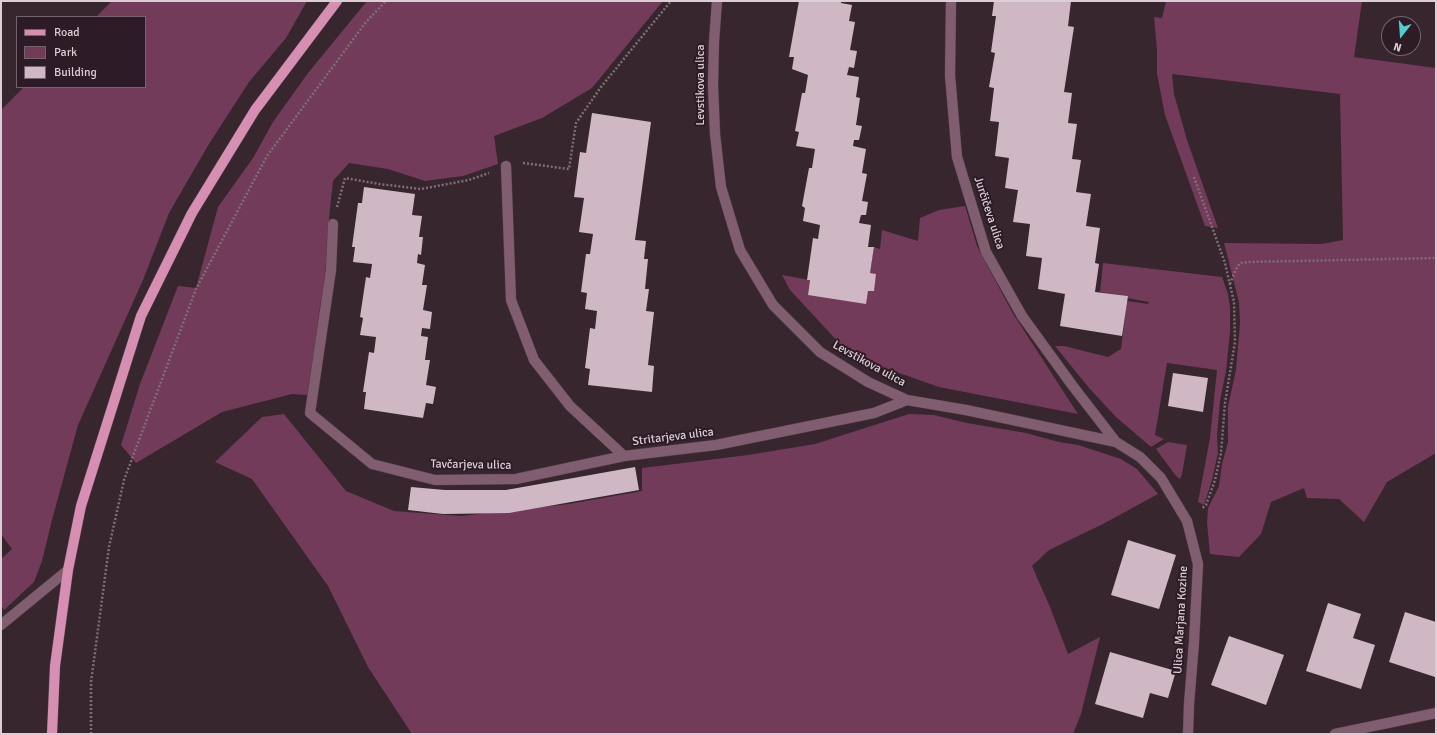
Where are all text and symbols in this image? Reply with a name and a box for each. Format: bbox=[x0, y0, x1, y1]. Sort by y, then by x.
legend bbox=[16, 16, 146, 88]
north arrow bbox=[1381, 16, 1421, 56]
text: Road bbox=[54, 25, 80, 40]
text: N bbox=[1392, 40, 1403, 54]
street label: Levstikova ulica bbox=[694, 44, 708, 126]
text: Park bbox=[54, 45, 77, 60]
text: Building bbox=[54, 65, 97, 80]
street label: Jurčičeva ulica bbox=[970, 175, 1008, 251]
street label: Levstikova ulica bbox=[830, 338, 908, 390]
street label: Stritarjeva ulica bbox=[631, 425, 715, 449]
street label: Tavčarjeva ulica bbox=[430, 457, 512, 473]
street label: Ulica Marjana Kozine bbox=[1171, 566, 1191, 674]

